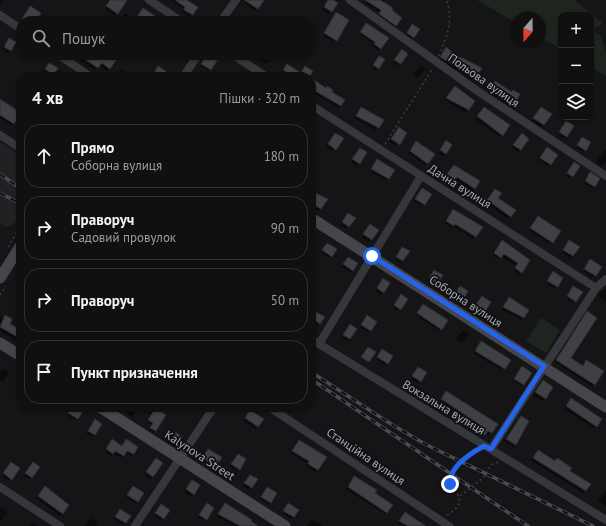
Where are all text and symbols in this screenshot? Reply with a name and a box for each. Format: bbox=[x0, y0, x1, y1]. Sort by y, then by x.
north arrow bbox=[510, 12, 546, 48]
map controls bbox=[558, 12, 594, 120]
button: + bbox=[558, 12, 594, 48]
search box bbox=[16, 16, 316, 60]
icon: search bbox=[30, 27, 52, 49]
text: Пошук bbox=[62, 29, 105, 48]
button: − bbox=[558, 48, 594, 84]
street label: Польова вулиця bbox=[445, 50, 523, 110]
button: layers bbox=[558, 84, 594, 120]
text: 4 хв bbox=[32, 87, 63, 109]
text: Пішки · 320 m bbox=[219, 90, 300, 107]
text: Прямо bbox=[71, 138, 114, 157]
icon: ahead bbox=[33, 145, 55, 167]
text: 180 m bbox=[264, 148, 299, 165]
text: Соборна вулиця bbox=[71, 157, 162, 174]
street label: Дачна вулиця bbox=[426, 161, 494, 211]
text: Праворуч bbox=[71, 210, 134, 229]
icon: right bbox=[33, 217, 55, 239]
text: 90 m bbox=[271, 220, 299, 237]
text: Садовий провулок bbox=[71, 229, 176, 246]
route start bbox=[363, 247, 381, 265]
street label: Соборна вулиця bbox=[427, 272, 505, 330]
icon: right bbox=[33, 289, 55, 311]
text: Праворуч bbox=[71, 291, 134, 310]
text: 50 m bbox=[271, 292, 299, 309]
icon: arrive bbox=[33, 361, 55, 383]
text: Пункт призначення bbox=[71, 363, 198, 382]
street label: Вокзальна вулиця bbox=[400, 376, 488, 438]
street label: Станційна вулиця bbox=[324, 424, 408, 488]
street label: Kalynova Street bbox=[162, 427, 238, 483]
route end bbox=[441, 475, 459, 493]

